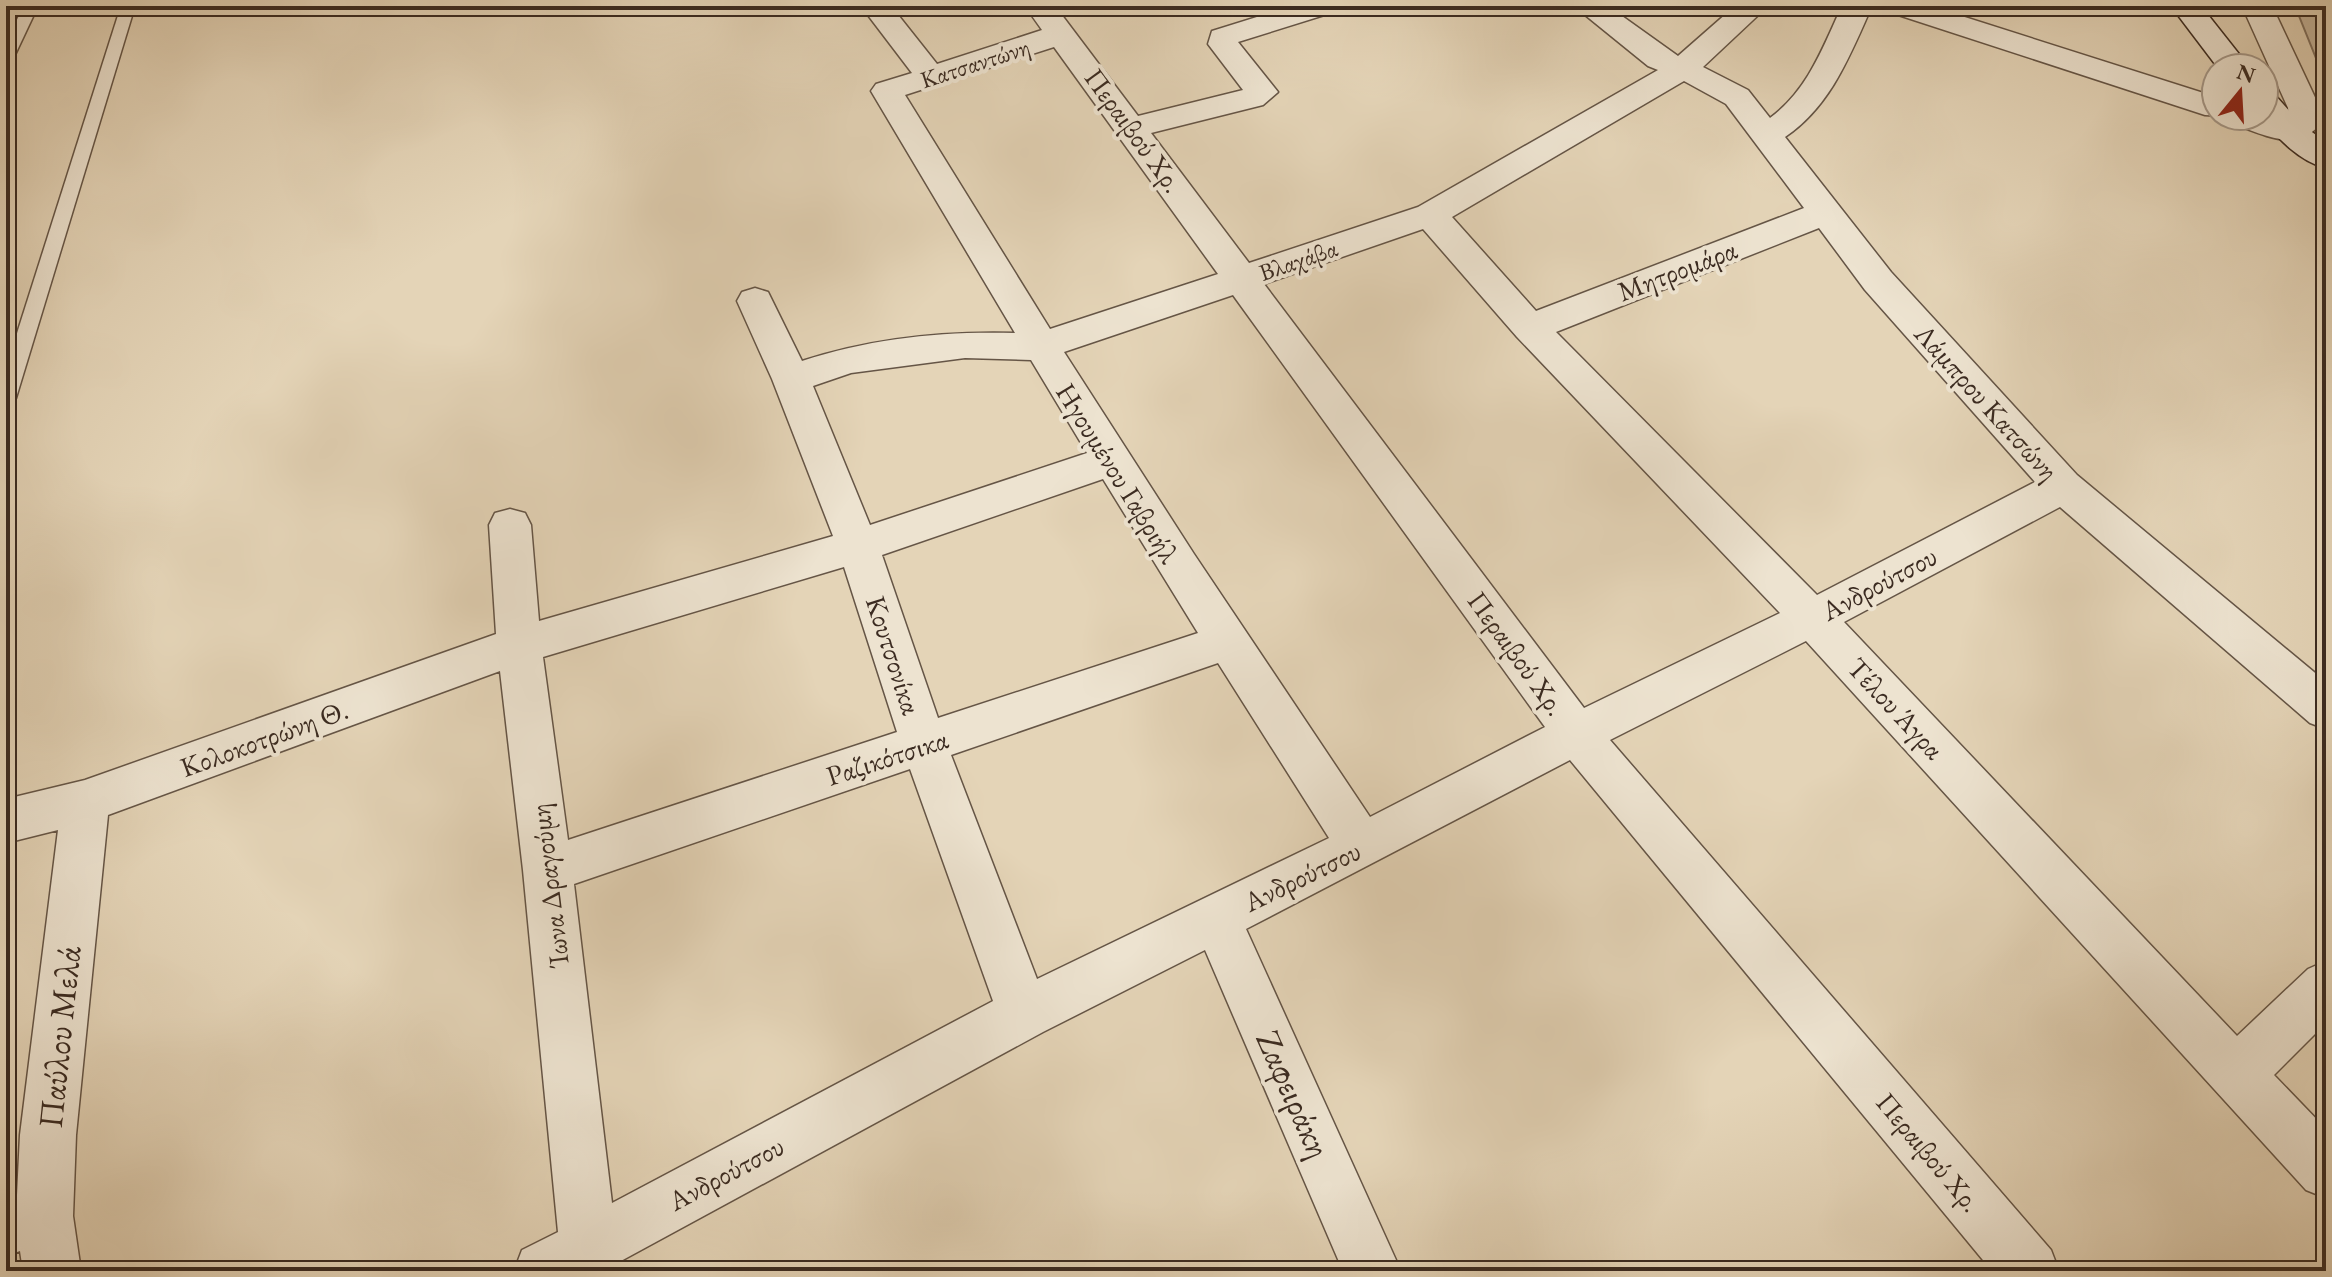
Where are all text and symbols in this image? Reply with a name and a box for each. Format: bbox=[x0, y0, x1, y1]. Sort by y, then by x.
street label: Κατσαντώνη bbox=[916, 31, 1034, 95]
north arrow bbox=[2200, 52, 2280, 132]
text: N bbox=[2233, 57, 2259, 90]
street label: Περαιβού Χρ. bbox=[1077, 61, 1191, 199]
street label: Μητρομάρα bbox=[1612, 231, 1742, 309]
street label: Βλαχάβα bbox=[1255, 232, 1341, 288]
street label: Λάμπρου Κατσώνη bbox=[1906, 315, 2067, 488]
street label: Ηγουμένου Γαβριήλ bbox=[1048, 376, 1188, 571]
street label: Ανδρούτσου bbox=[1814, 538, 1943, 629]
street label: Περαιβού Χρ. bbox=[1460, 584, 1574, 722]
street label: Κουτσονίκα bbox=[858, 591, 930, 719]
street label: Τέλου Άγρα bbox=[1840, 650, 1952, 767]
street label: Κολοκοτρώνη Θ. bbox=[175, 691, 353, 785]
street label: Ραζικότσικα bbox=[822, 720, 953, 794]
street label: Ίωνα Δραγούμη bbox=[521, 802, 577, 970]
street label: Ανδρούτσου bbox=[1237, 832, 1366, 920]
street label: Παύλου Μελά bbox=[28, 943, 90, 1130]
street label: Ζαφειράκη bbox=[1246, 1023, 1342, 1165]
street label: Περαιβού Χρ. bbox=[1869, 1085, 1989, 1219]
street label: Ανδρούτσου bbox=[661, 1128, 790, 1219]

